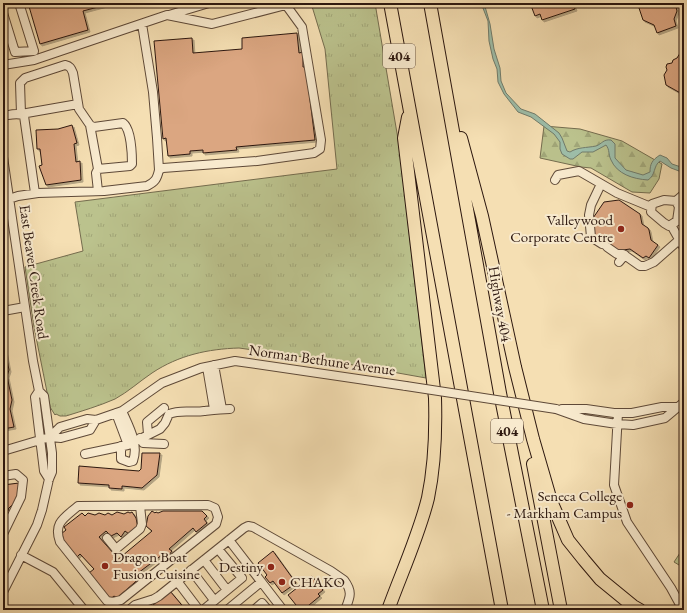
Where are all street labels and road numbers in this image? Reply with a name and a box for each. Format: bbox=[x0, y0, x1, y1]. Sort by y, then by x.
road number: 404 bbox=[383, 44, 415, 68]
street label: East Beaver Creek Road bbox=[16, 203, 53, 341]
street label: Highway 404 bbox=[484, 264, 517, 344]
street label: Norman Bethune Avenue bbox=[248, 340, 397, 379]
road number: 404 bbox=[491, 419, 523, 443]

